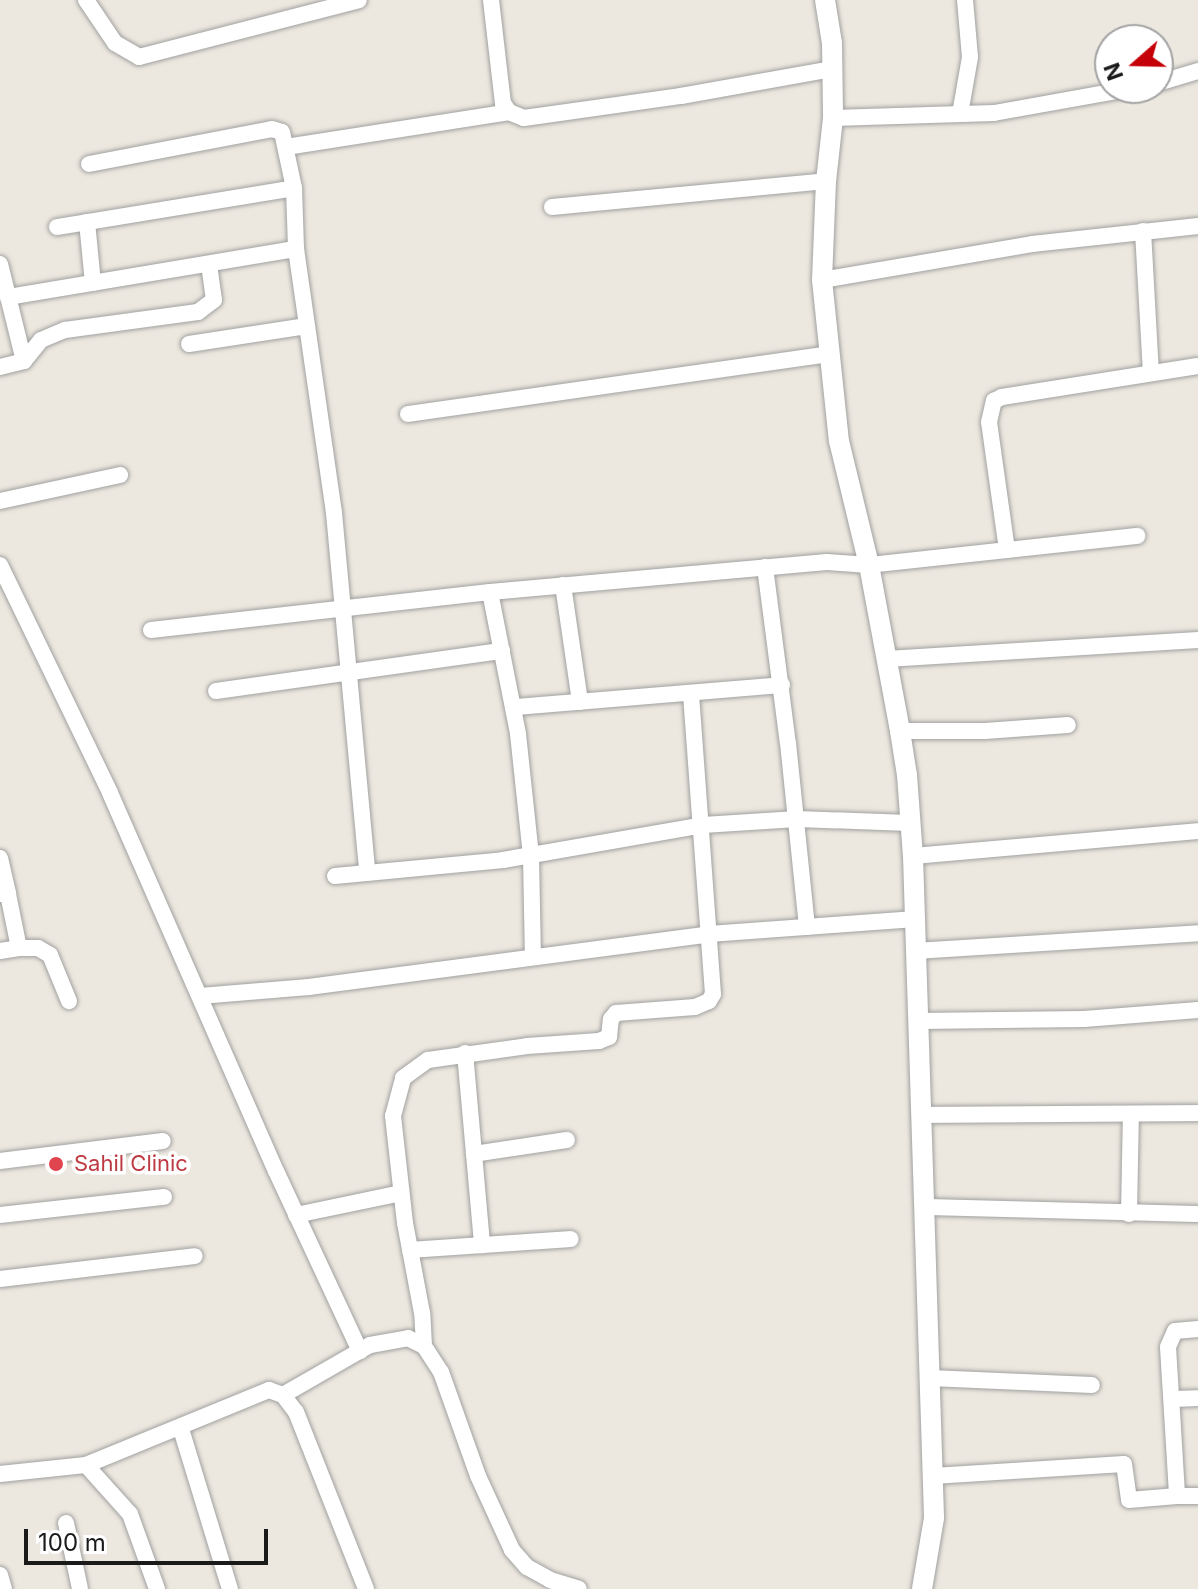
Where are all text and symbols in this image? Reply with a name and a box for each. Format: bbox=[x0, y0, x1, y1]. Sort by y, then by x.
north arrow bbox=[1094, 24, 1174, 104]
text: N bbox=[1098, 59, 1128, 84]
place label: Sahil Clinic bbox=[74, 1151, 188, 1177]
marker: Sahil Clinic bbox=[45, 1153, 67, 1175]
scale bar bbox=[28, 1513, 272, 1563]
text: 100 m bbox=[38, 1528, 106, 1557]

